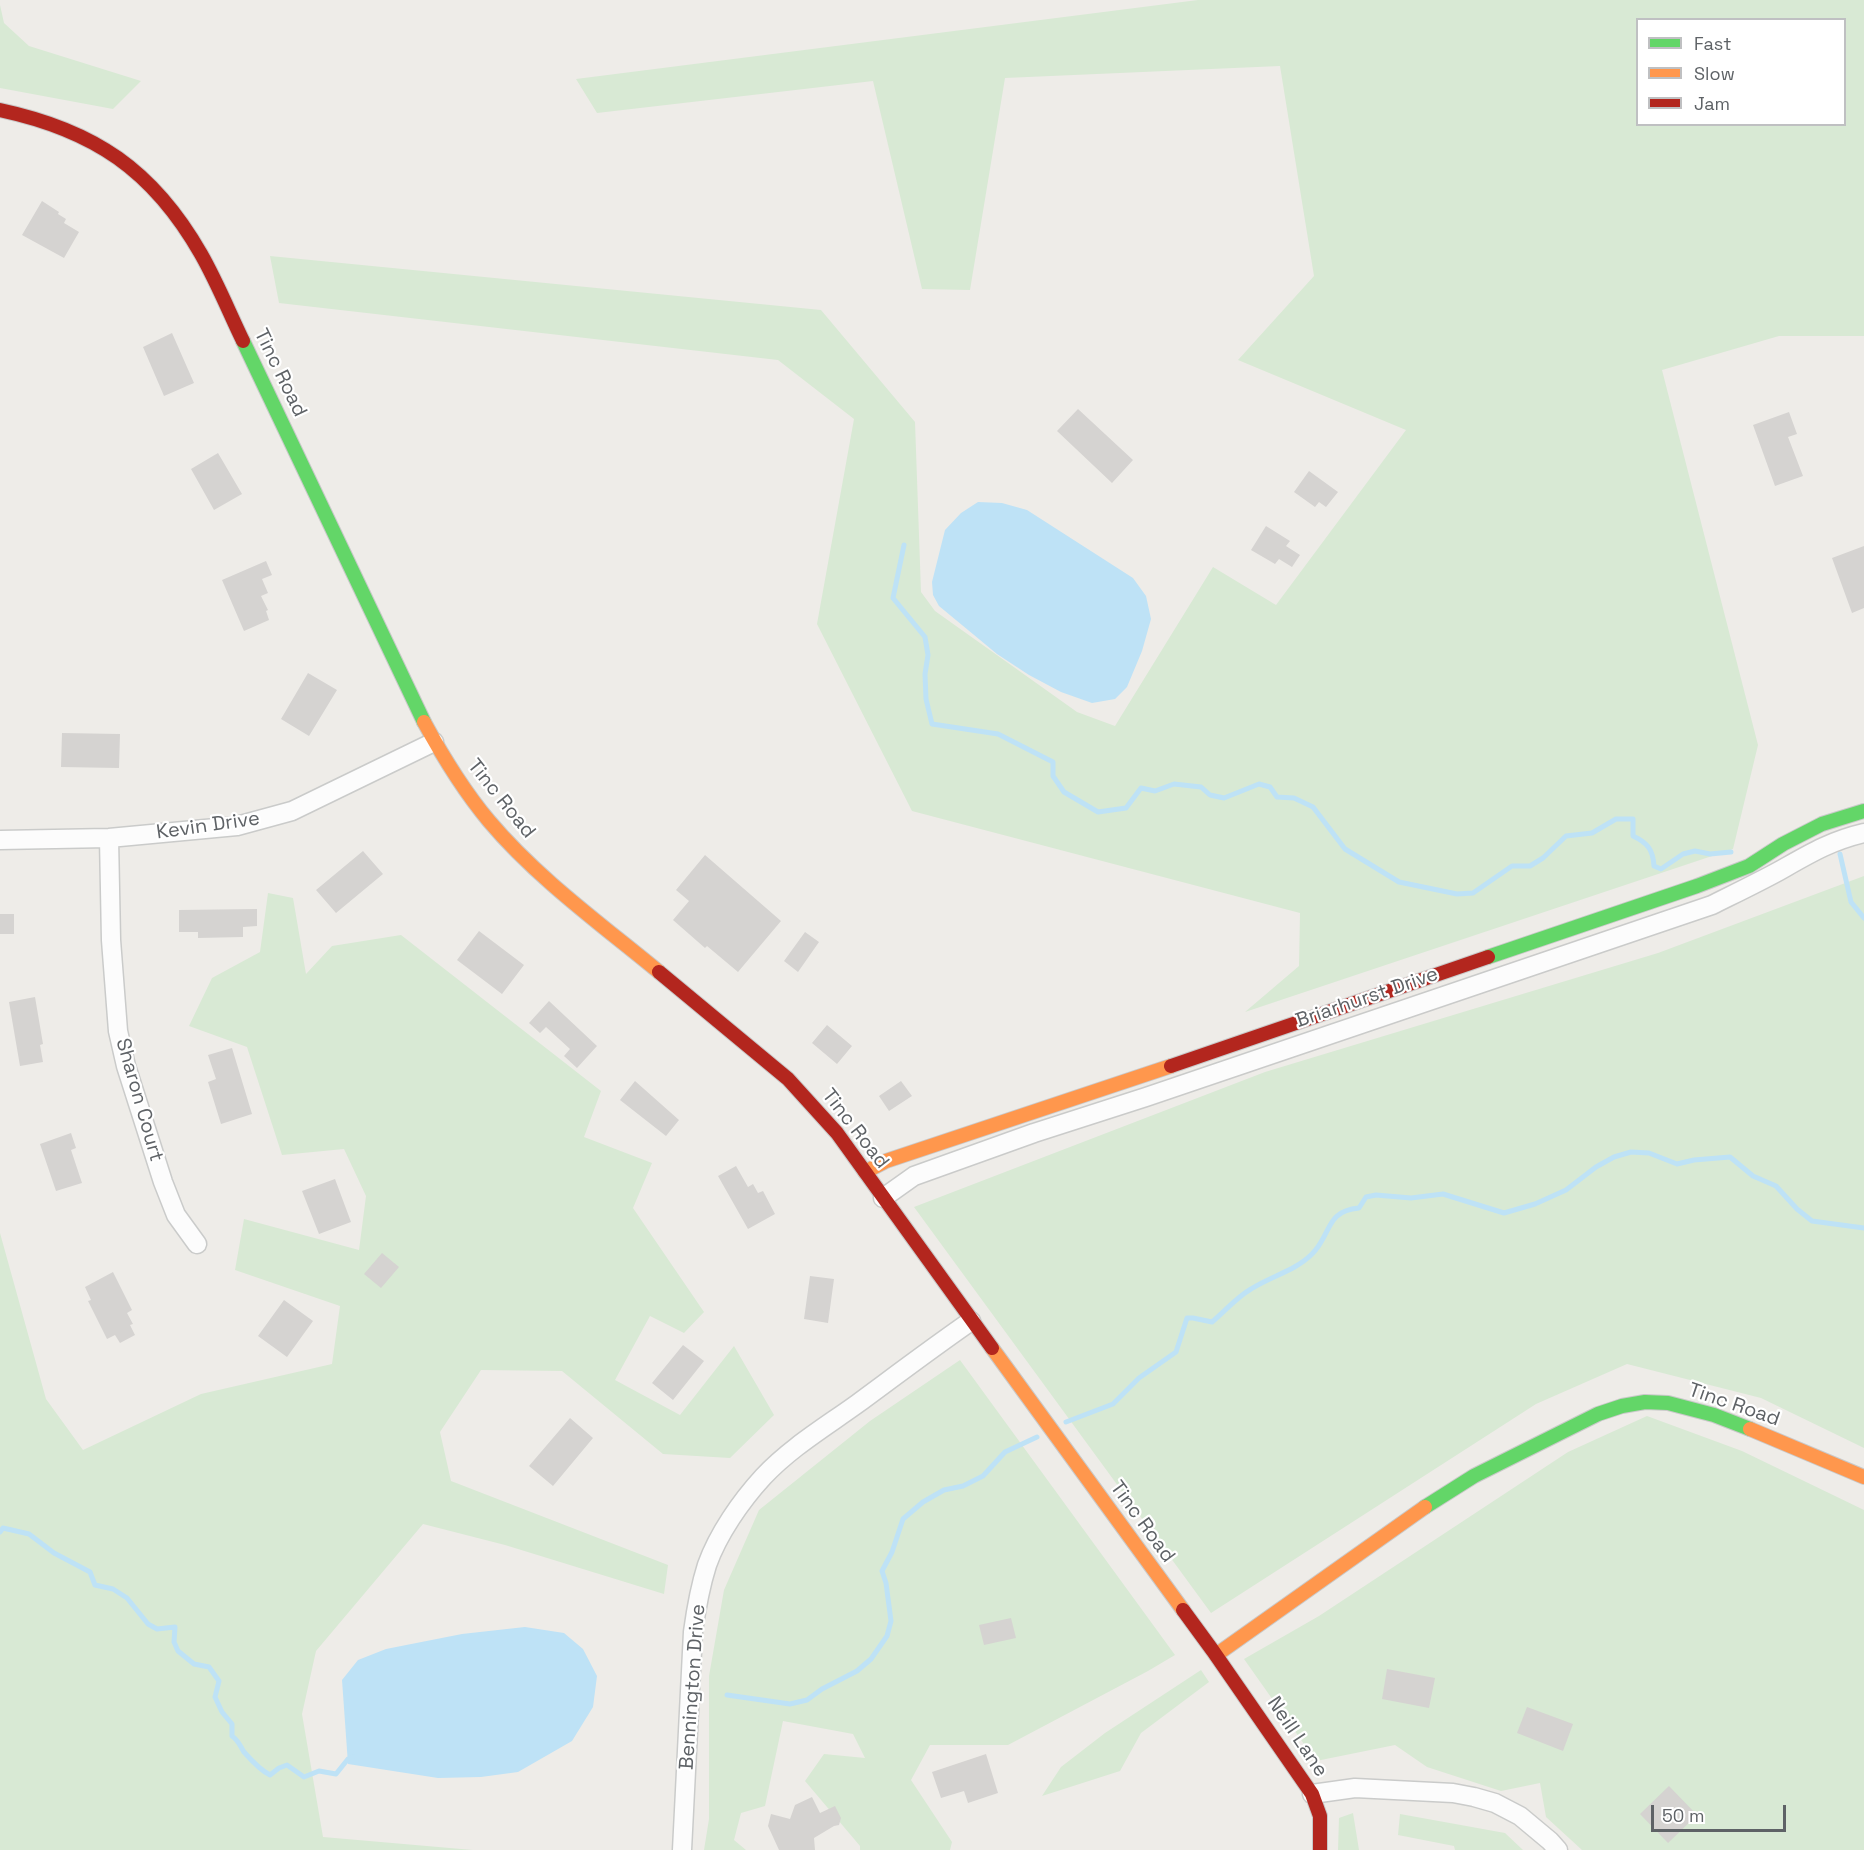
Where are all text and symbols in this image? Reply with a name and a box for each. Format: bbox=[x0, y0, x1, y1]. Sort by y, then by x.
legend bbox=[1636, 18, 1846, 126]
text: Fast bbox=[1694, 32, 1731, 55]
text: Slow bbox=[1694, 62, 1735, 85]
text: Jam bbox=[1694, 92, 1730, 115]
street label: Tinc Road bbox=[248, 325, 312, 421]
street label: Tinc Road bbox=[462, 755, 540, 843]
street label: Kevin Drive bbox=[155, 807, 261, 845]
street label: Briarhurst Drive bbox=[1293, 962, 1441, 1034]
street label: Sharon Court bbox=[110, 1036, 168, 1164]
street label: Tinc Road bbox=[816, 1084, 894, 1174]
street label: Tinc Road bbox=[1685, 1378, 1783, 1432]
street label: Tinc Road bbox=[1104, 1477, 1180, 1567]
street label: Bennington Drive bbox=[675, 1603, 711, 1771]
street label: Neill Lane bbox=[1261, 1692, 1333, 1782]
scale bar bbox=[1654, 1793, 1789, 1831]
text: 50 m bbox=[1662, 1804, 1704, 1827]

